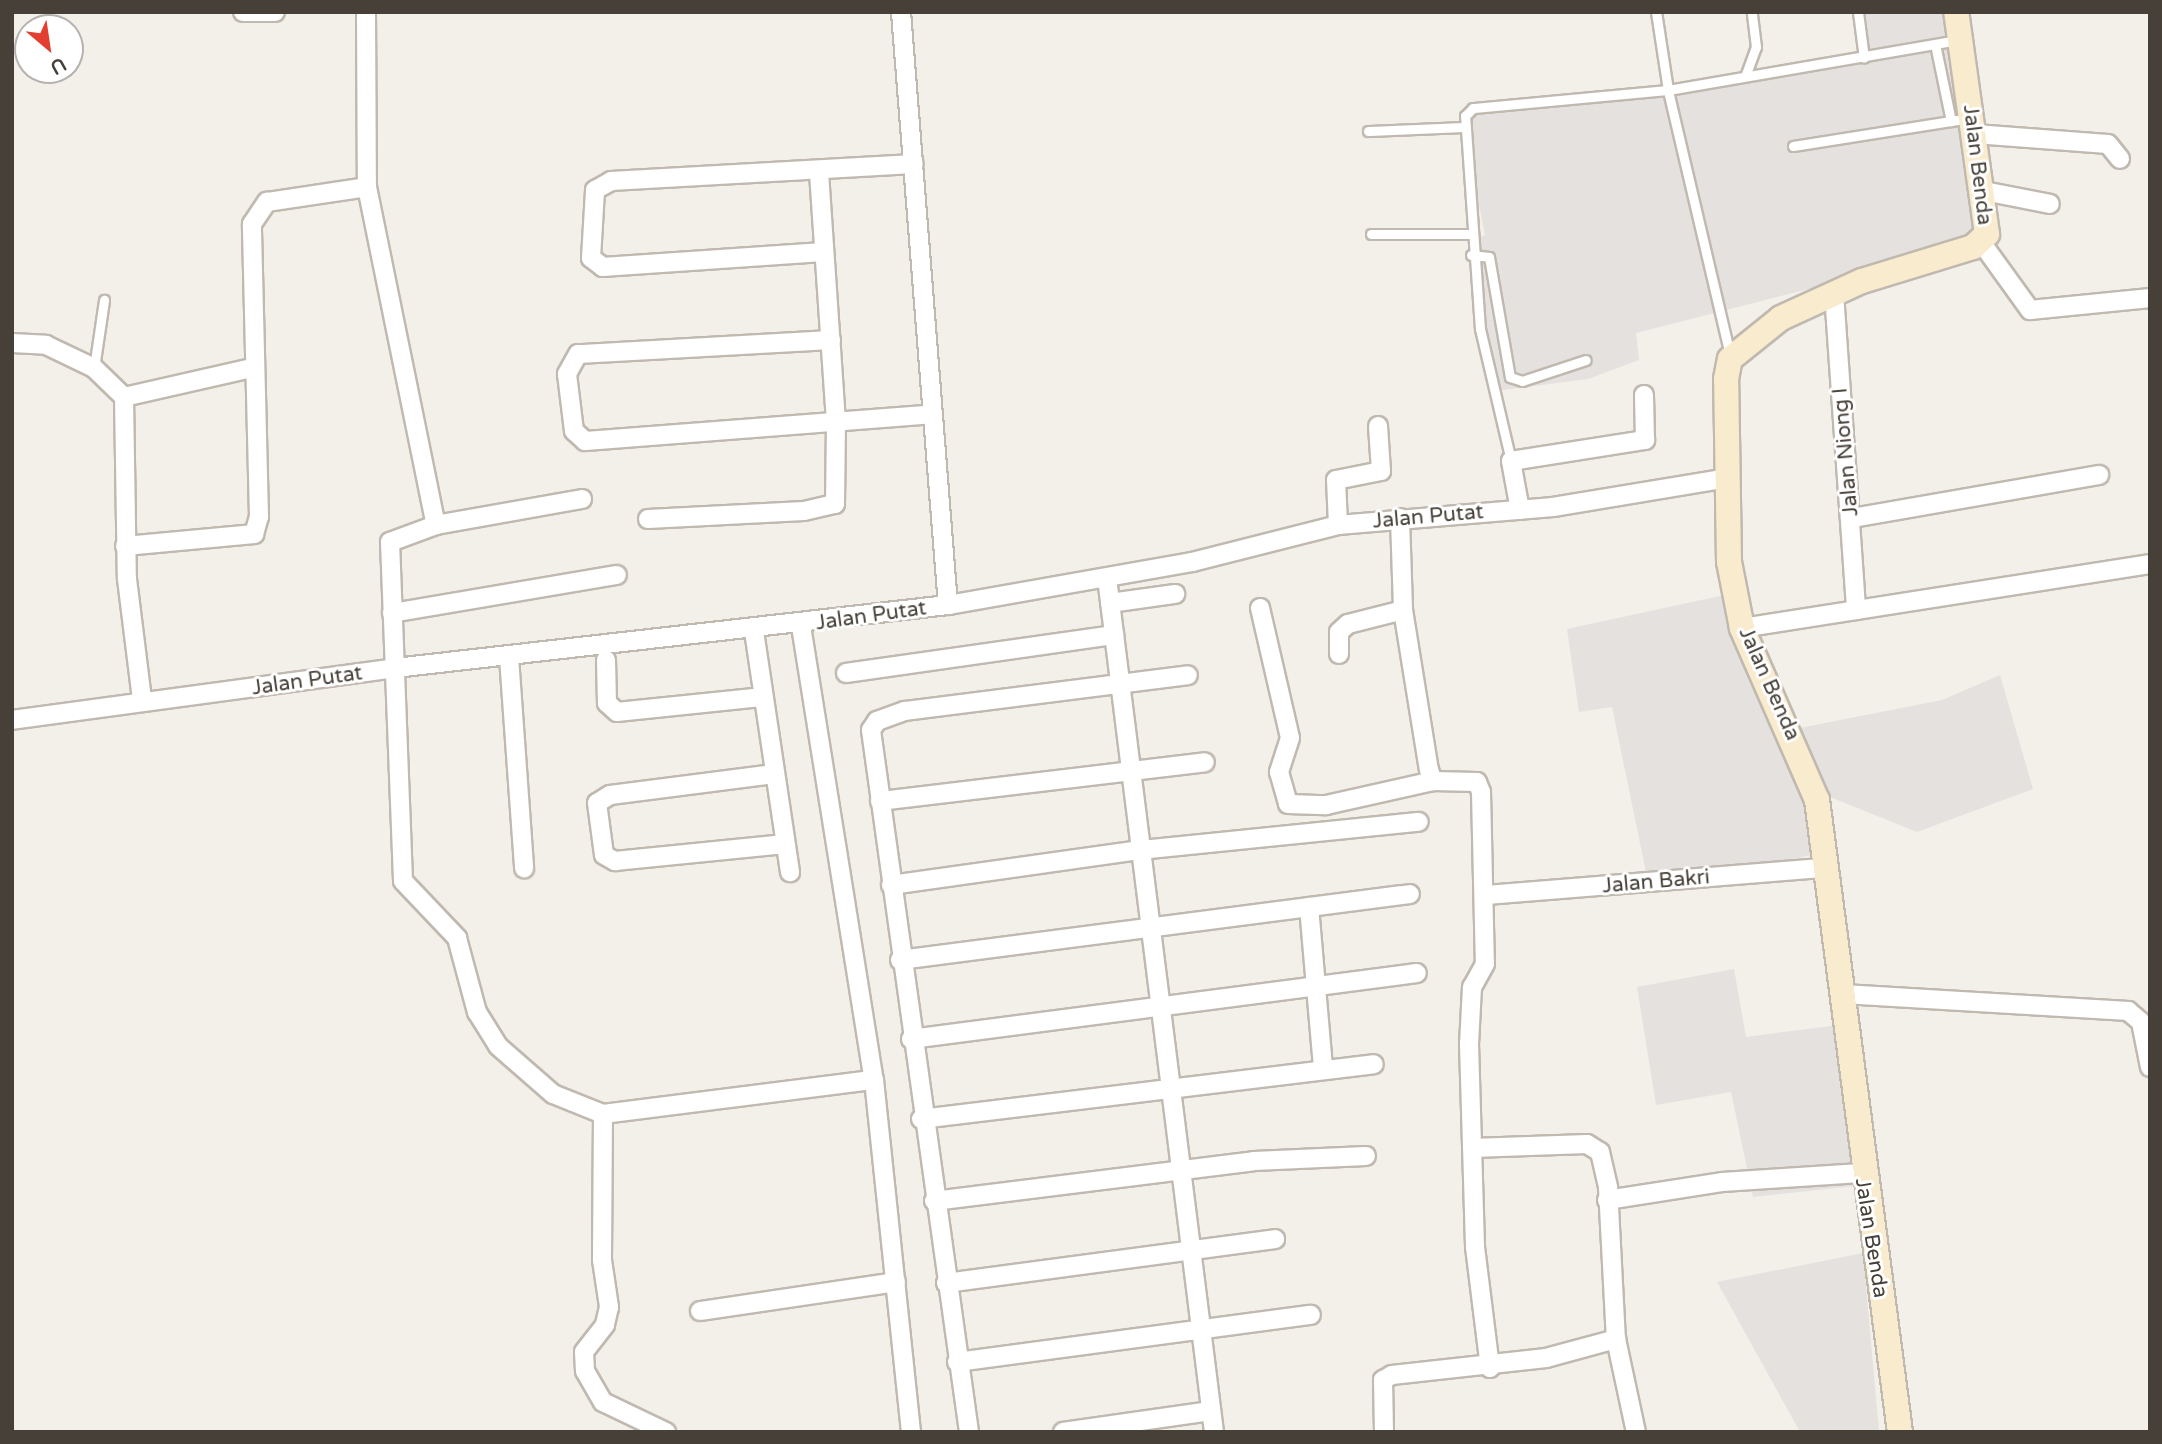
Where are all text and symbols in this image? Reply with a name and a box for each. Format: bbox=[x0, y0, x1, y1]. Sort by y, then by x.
north arrow bbox=[14, 14, 84, 84]
text: U bbox=[47, 53, 70, 79]
street label: Jalan Benda bbox=[1957, 103, 1997, 227]
street label: Jalan Niong I bbox=[1828, 387, 1864, 517]
street label: Jalan Putat bbox=[1372, 500, 1484, 534]
street label: Jalan Putat bbox=[814, 596, 928, 636]
street label: Jalan Benda bbox=[1733, 624, 1805, 744]
street label: Jalan Putat bbox=[250, 661, 364, 701]
street label: Jalan Bakri bbox=[1601, 865, 1711, 899]
street label: Jalan Benda bbox=[1849, 1176, 1893, 1300]

